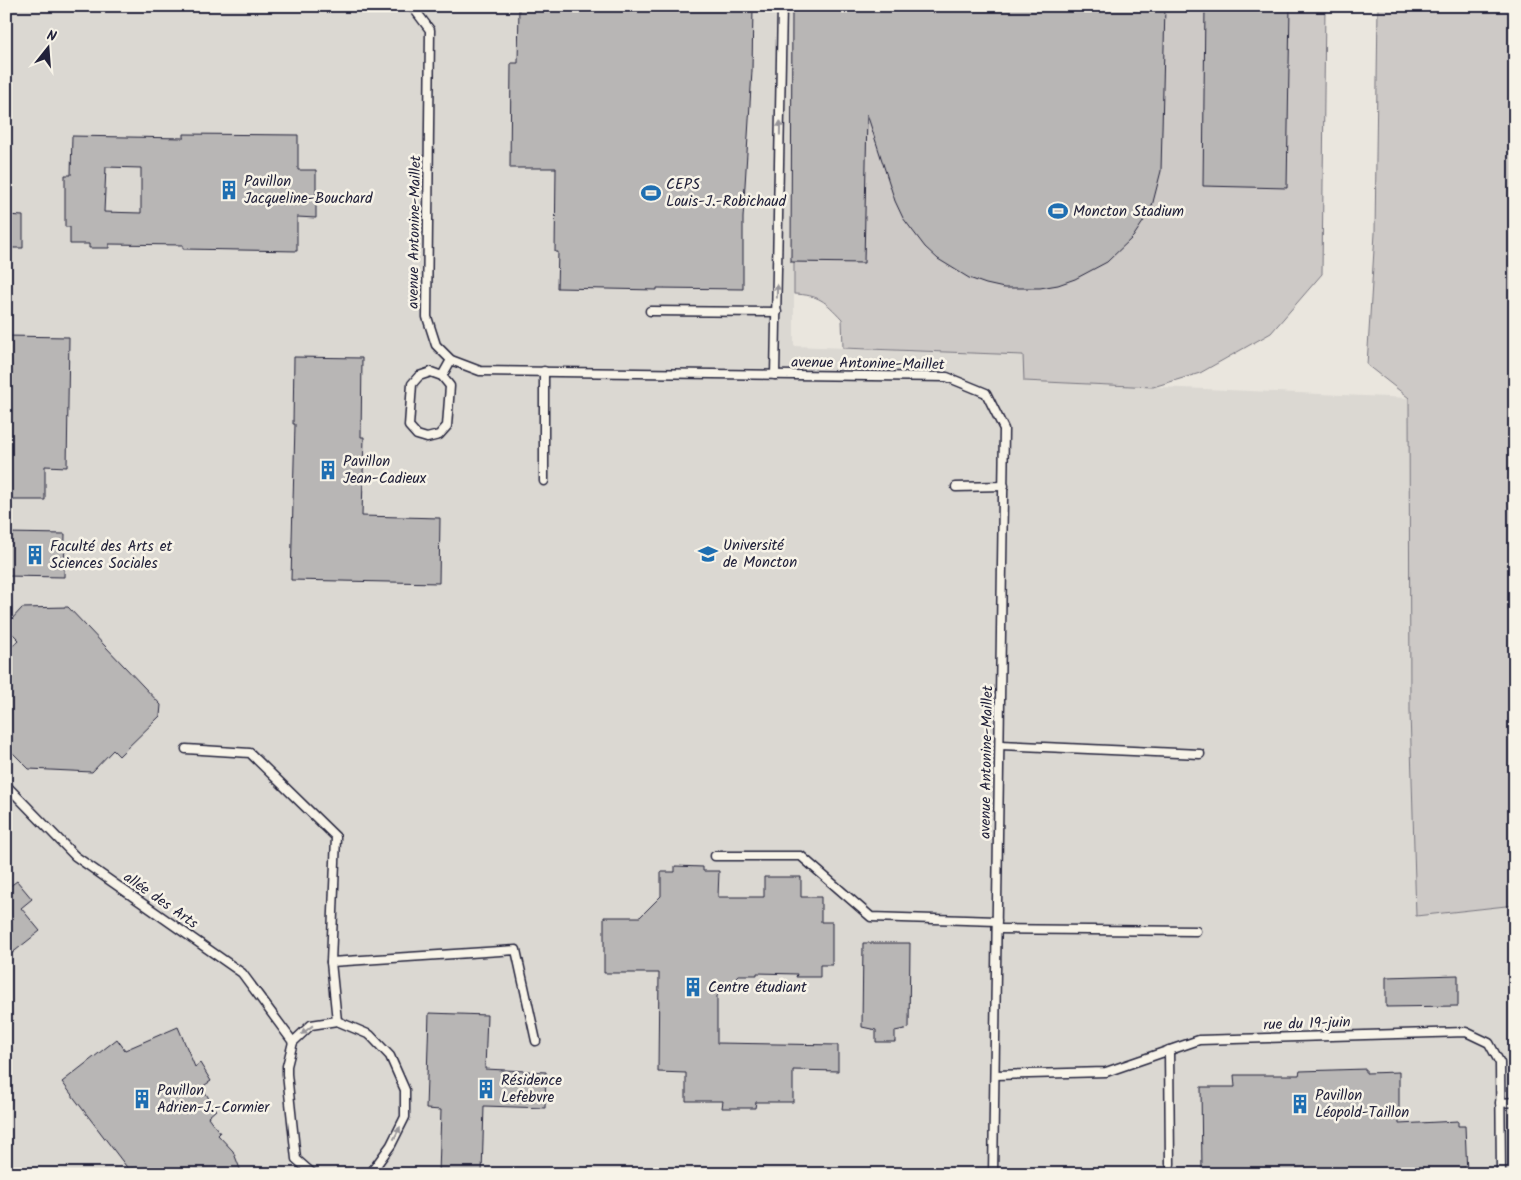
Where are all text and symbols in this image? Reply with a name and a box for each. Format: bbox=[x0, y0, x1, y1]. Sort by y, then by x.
north arrow bbox=[22, 22, 72, 72]
text: N bbox=[44, 25, 59, 48]
one-way arrow bbox=[776, 120, 784, 136]
street label: avenue Antonine-Maillet bbox=[402, 155, 428, 309]
place label: Pavillon Jacqueline-Bouchard bbox=[244, 170, 373, 211]
place label: CEPS Louis-J.-Robichaud bbox=[666, 173, 786, 214]
building icon: Pavillon Jacqueline-Bouchard bbox=[218, 179, 240, 201]
sports icon: CEPS Louis-J.-Robichaud bbox=[640, 182, 662, 204]
sports icon: Moncton Stadium bbox=[1047, 200, 1069, 222]
place label: Moncton Stadium bbox=[1073, 200, 1184, 224]
one-way arrow bbox=[773, 283, 781, 299]
street label: avenue Antonine-Maillet bbox=[791, 351, 945, 377]
place label: Pavillon Jean-Cadieux bbox=[343, 450, 427, 491]
building icon: Pavillon Jean-Cadieux bbox=[317, 459, 339, 481]
place label: Université de Moncton bbox=[723, 534, 797, 575]
place label: Faculté des Arts et Sciences Sociales bbox=[50, 535, 173, 576]
school or university icon: Université de Moncton bbox=[697, 543, 719, 565]
building icon: Faculté des Arts et Sciences Sociales bbox=[24, 544, 46, 566]
street label: avenue Antonine-Maillet bbox=[974, 685, 1000, 839]
street label: allée des Arts bbox=[118, 866, 203, 936]
building icon: Centre étudiant bbox=[682, 976, 704, 998]
place label: Centre étudiant bbox=[708, 976, 807, 1000]
street label: rue du 19-juin bbox=[1263, 1010, 1351, 1038]
one-way arrow bbox=[300, 1025, 313, 1035]
place label: Résidence Lefebvre bbox=[501, 1069, 562, 1110]
building icon: Résidence Lefebvre bbox=[475, 1078, 497, 1100]
place label: Pavillon Adrien-J.-Cormier bbox=[157, 1079, 270, 1120]
place label: Pavillon Léopold-Taillon bbox=[1315, 1084, 1409, 1125]
building icon: Pavillon Adrien-J.-Cormier bbox=[131, 1088, 153, 1110]
building icon: Pavillon Léopold-Taillon bbox=[1289, 1093, 1311, 1115]
one-way arrow bbox=[393, 1126, 401, 1140]

